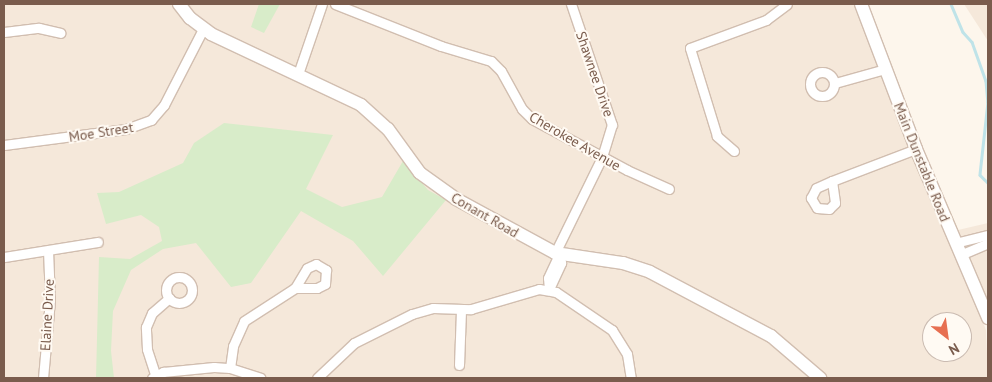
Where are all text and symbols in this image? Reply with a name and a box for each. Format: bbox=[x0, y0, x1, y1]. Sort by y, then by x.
street label: Shawnee Drive bbox=[573, 29, 617, 119]
street label: Main Dunstable Road bbox=[890, 100, 954, 224]
street label: Cherokee Avenue bbox=[526, 108, 624, 174]
street label: Moe Street bbox=[67, 119, 135, 145]
street label: Conant Road bbox=[448, 189, 522, 241]
street label: Elaine Drive bbox=[37, 279, 57, 351]
north arrow bbox=[922, 312, 972, 362]
text: N bbox=[946, 339, 962, 359]

